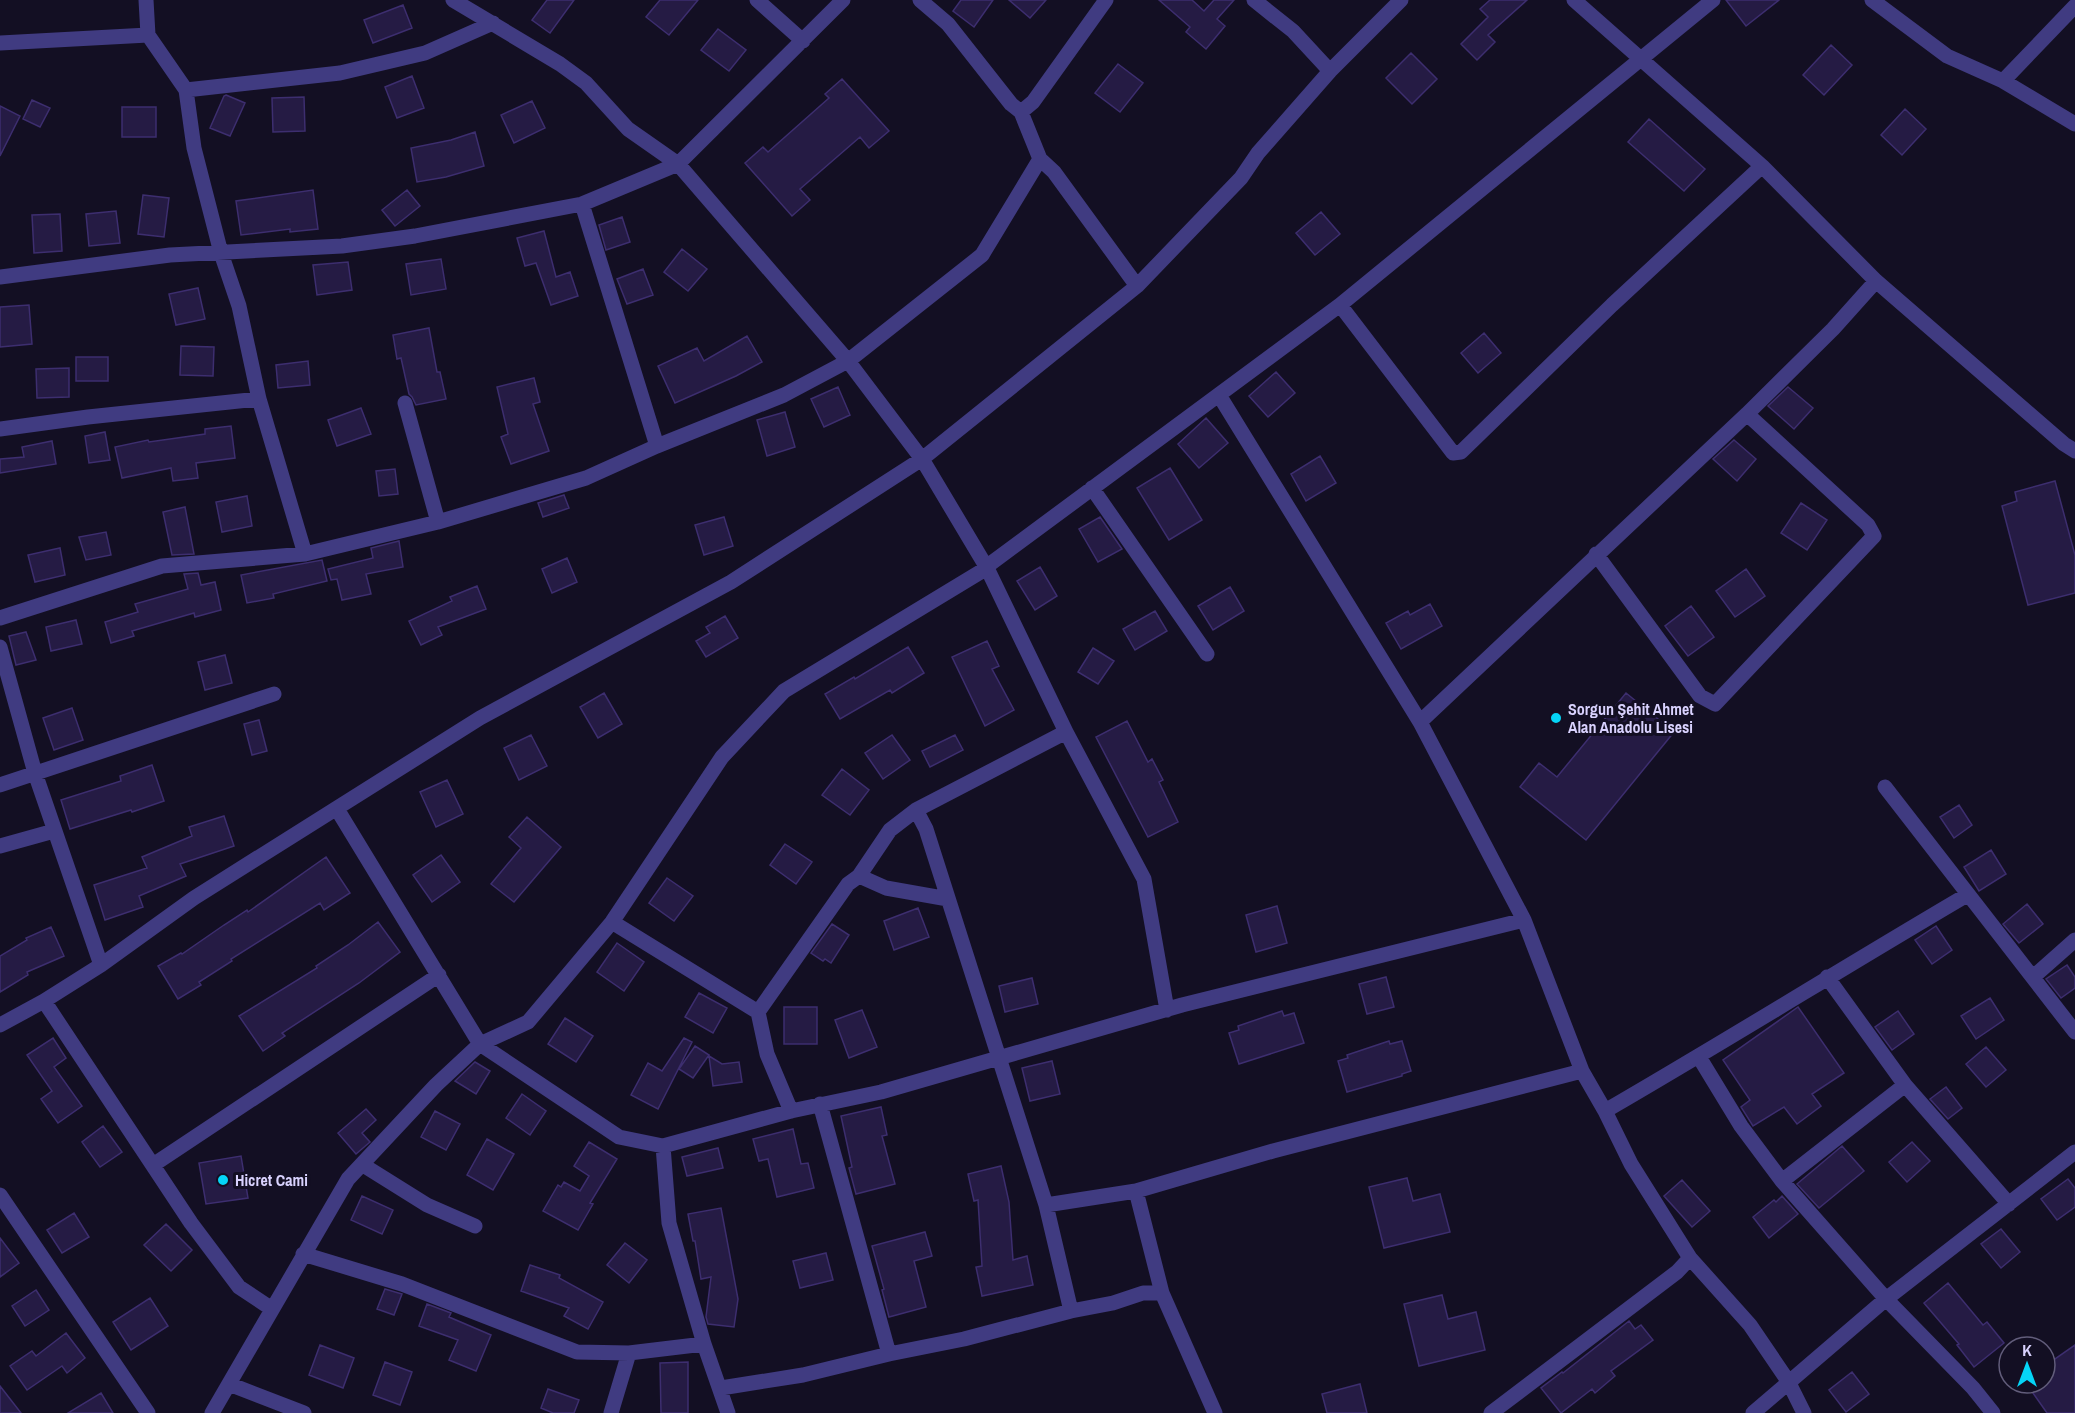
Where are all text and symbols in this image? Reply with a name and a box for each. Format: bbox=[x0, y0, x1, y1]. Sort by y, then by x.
place label: Sorgun Şehit Ahmet Alan Anadolu Lisesi bbox=[1568, 698, 1694, 738]
marker: Sorgun Şehit Ahmet Alan Anadolu Lisesi bbox=[1549, 711, 1563, 725]
place label: Hicret Cami bbox=[235, 1169, 308, 1191]
marker: Hicret Cami bbox=[216, 1173, 230, 1187]
north arrow bbox=[1997, 1335, 2057, 1395]
text: K bbox=[2022, 1339, 2032, 1361]

